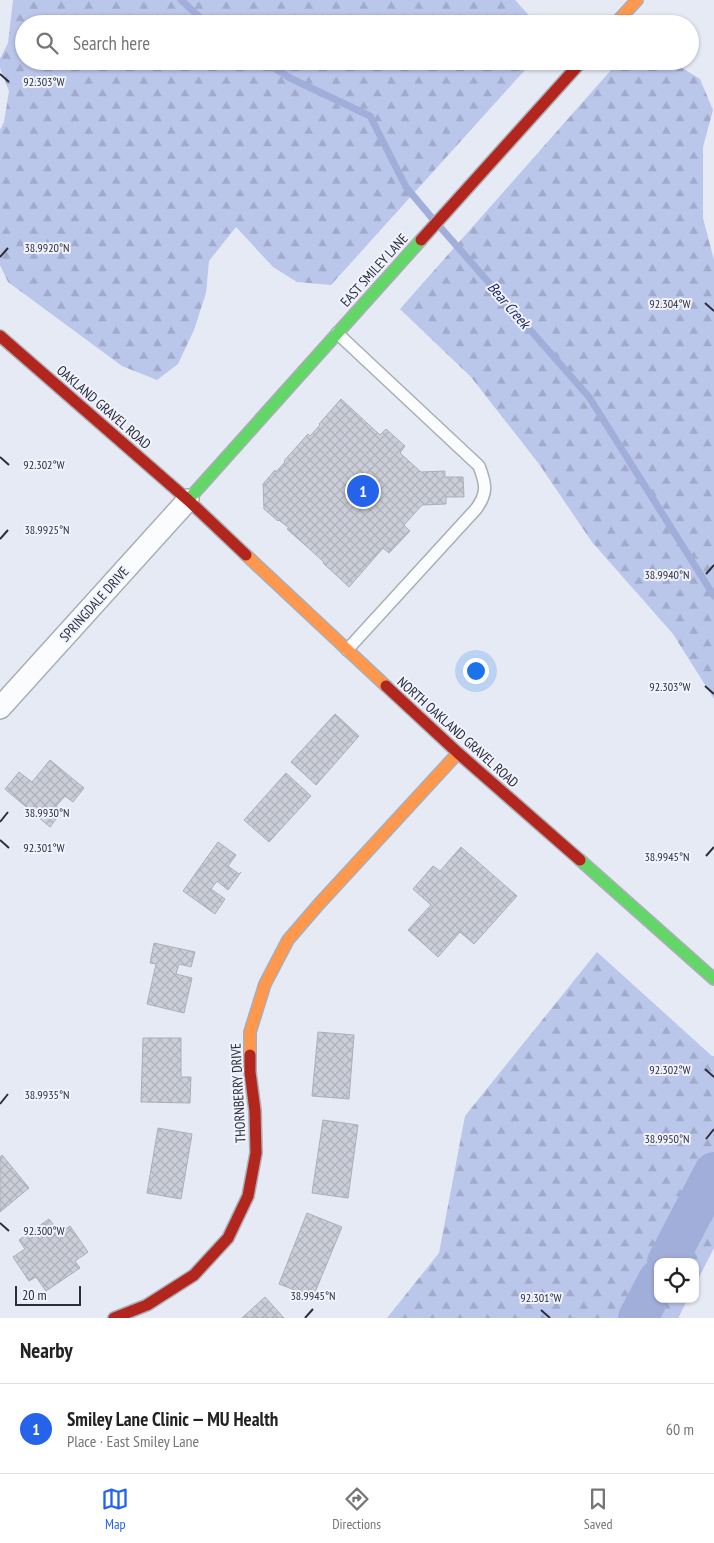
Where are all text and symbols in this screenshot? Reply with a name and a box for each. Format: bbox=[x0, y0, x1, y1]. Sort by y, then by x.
search box bbox=[15, 15, 699, 70]
icon: search bbox=[33, 29, 61, 57]
text: Search here bbox=[73, 31, 150, 55]
text: 92.303°W bbox=[23, 74, 65, 89]
street label: EAST SMILEY LANE bbox=[336, 230, 412, 310]
text: 38.9920°N bbox=[24, 240, 70, 255]
water label: Bear Creek bbox=[484, 278, 536, 334]
text: 92.304°W bbox=[649, 296, 691, 311]
street label: OAKLAND GRAVEL ROAD bbox=[53, 361, 155, 453]
text: 92.302°W bbox=[23, 457, 65, 472]
pin: 1 bbox=[347, 472, 379, 510]
text: 38.9925°N bbox=[24, 522, 70, 537]
street label: SPRINGDALE DRIVE bbox=[56, 563, 132, 645]
text: 38.9940°N bbox=[644, 567, 690, 582]
your location bbox=[463, 658, 489, 684]
street label: NORTH OAKLAND GRAVEL ROAD bbox=[394, 673, 522, 791]
text: 92.303°W bbox=[649, 679, 691, 694]
text: 38.9930°N bbox=[24, 805, 70, 820]
text: 92.301°W bbox=[23, 840, 65, 855]
text: 38.9945°N bbox=[644, 849, 690, 864]
street label: THORNBERRY DRIVE bbox=[226, 1043, 250, 1143]
text: 92.302°W bbox=[649, 1062, 691, 1077]
text: 38.9935°N bbox=[24, 1087, 70, 1102]
text: 38.9950°N bbox=[644, 1131, 690, 1146]
text: 92.300°W bbox=[23, 1223, 65, 1238]
map controls bbox=[654, 1258, 699, 1303]
button: locate bbox=[654, 1258, 699, 1303]
scale bar bbox=[15, 1283, 81, 1306]
text: 20 m bbox=[22, 1286, 47, 1304]
text: 38.9945°N bbox=[290, 1288, 336, 1303]
text: 92.301°W bbox=[520, 1290, 562, 1305]
text: Nearby bbox=[20, 1337, 73, 1364]
text: Smiley Lane Clinic — MU Health bbox=[67, 1407, 278, 1431]
text: 1 bbox=[32, 1419, 40, 1439]
text: 60 m bbox=[666, 1419, 694, 1439]
text: Place · East Smiley Lane bbox=[67, 1431, 199, 1451]
tab: Map bbox=[101, 1485, 129, 1533]
tab: Directions bbox=[332, 1485, 381, 1533]
tab: Saved bbox=[584, 1485, 613, 1533]

